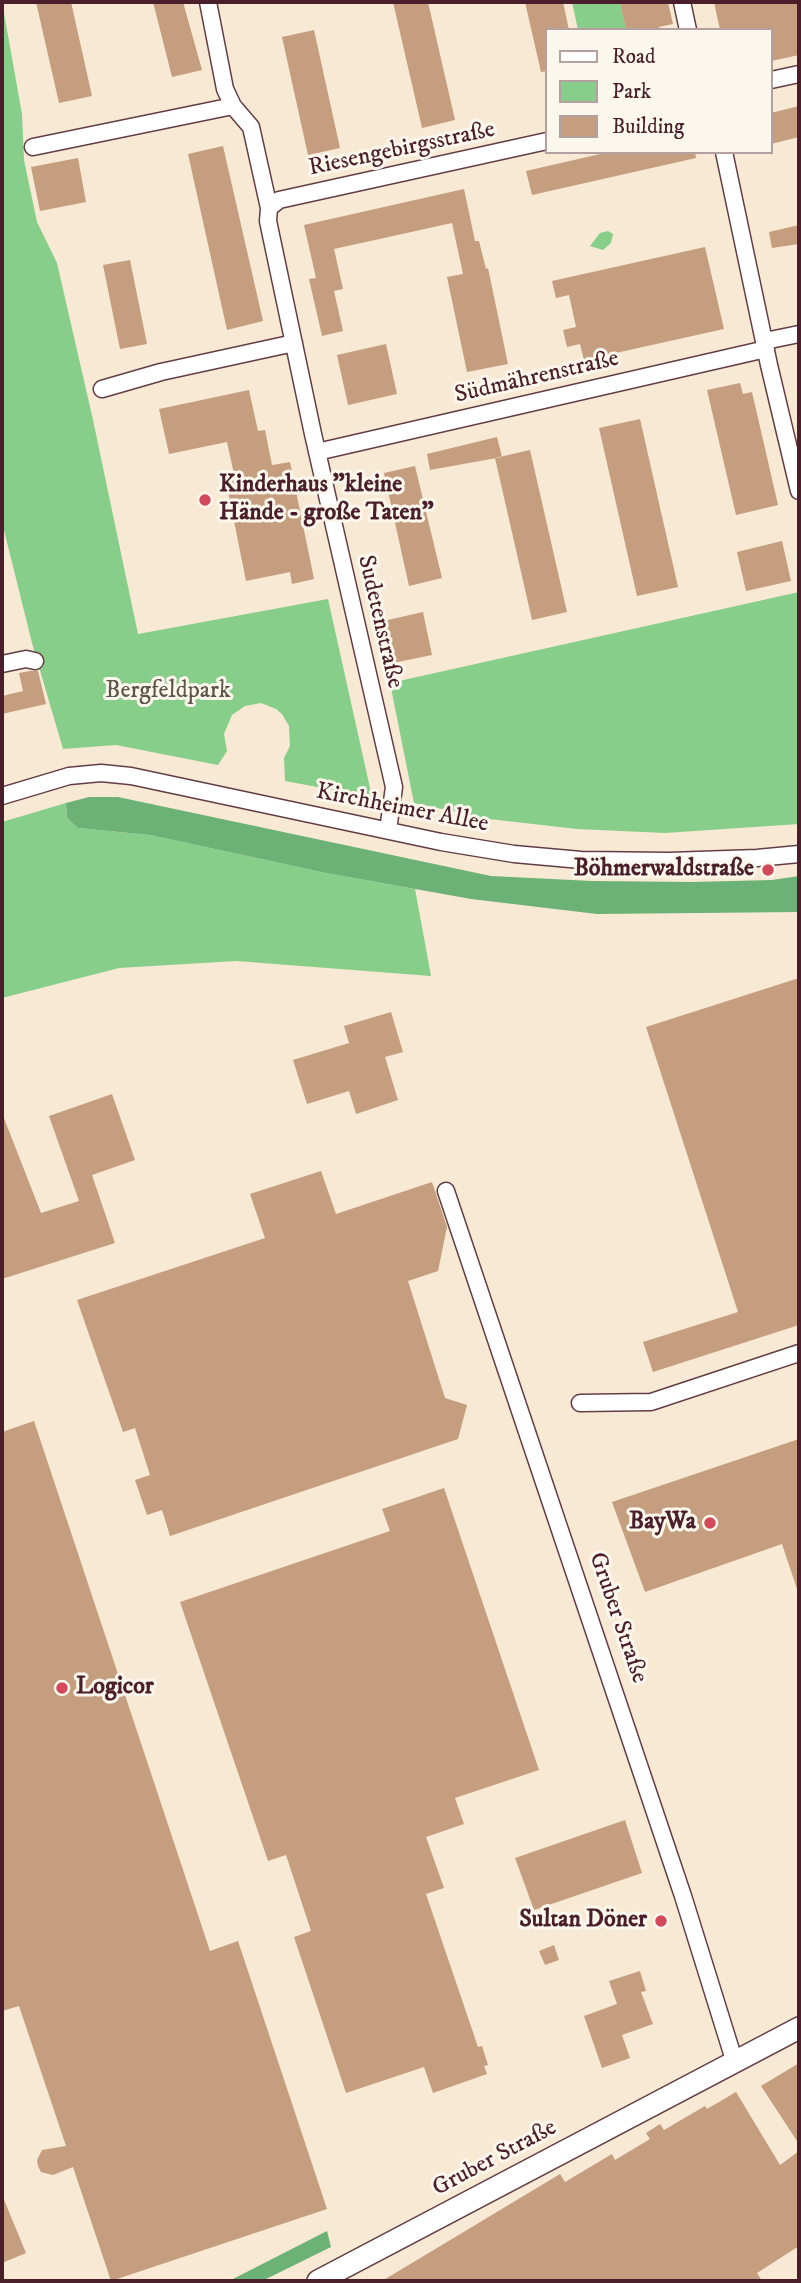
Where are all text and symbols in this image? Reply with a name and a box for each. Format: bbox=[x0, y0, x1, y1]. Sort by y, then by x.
legend bbox=[546, 28, 773, 154]
text: Road bbox=[612, 44, 656, 70]
text: Park bbox=[612, 79, 651, 105]
text: Building bbox=[612, 114, 684, 140]
street label: Riesengebirgsstraße bbox=[306, 116, 498, 184]
street label: Südmährenstraße bbox=[452, 345, 622, 411]
place label: Kinderhaus "kleine Hände - große Taten" bbox=[219, 472, 434, 528]
marker: Kinderhaus "kleine Hände - große Taten" bbox=[197, 492, 213, 508]
street label: Sudetenstraße bbox=[350, 553, 408, 691]
park label: Bergfeldpark bbox=[105, 678, 231, 706]
street label: Kirchheimer Allee bbox=[313, 778, 491, 840]
place label: Böhmerwaldstraße bbox=[574, 856, 754, 884]
marker: Böhmerwaldstraße bbox=[760, 862, 776, 878]
place label: BayWa bbox=[629, 1509, 696, 1537]
marker: BayWa bbox=[702, 1515, 718, 1531]
street label: Gruber Straße bbox=[581, 1549, 653, 1687]
place label: Logicor bbox=[76, 1674, 154, 1702]
marker: Logicor bbox=[54, 1680, 70, 1696]
place label: Sultan Döner bbox=[519, 1907, 647, 1935]
marker: Sultan Döner bbox=[653, 1913, 669, 1929]
street label: Gruber Straße bbox=[428, 2114, 562, 2204]

